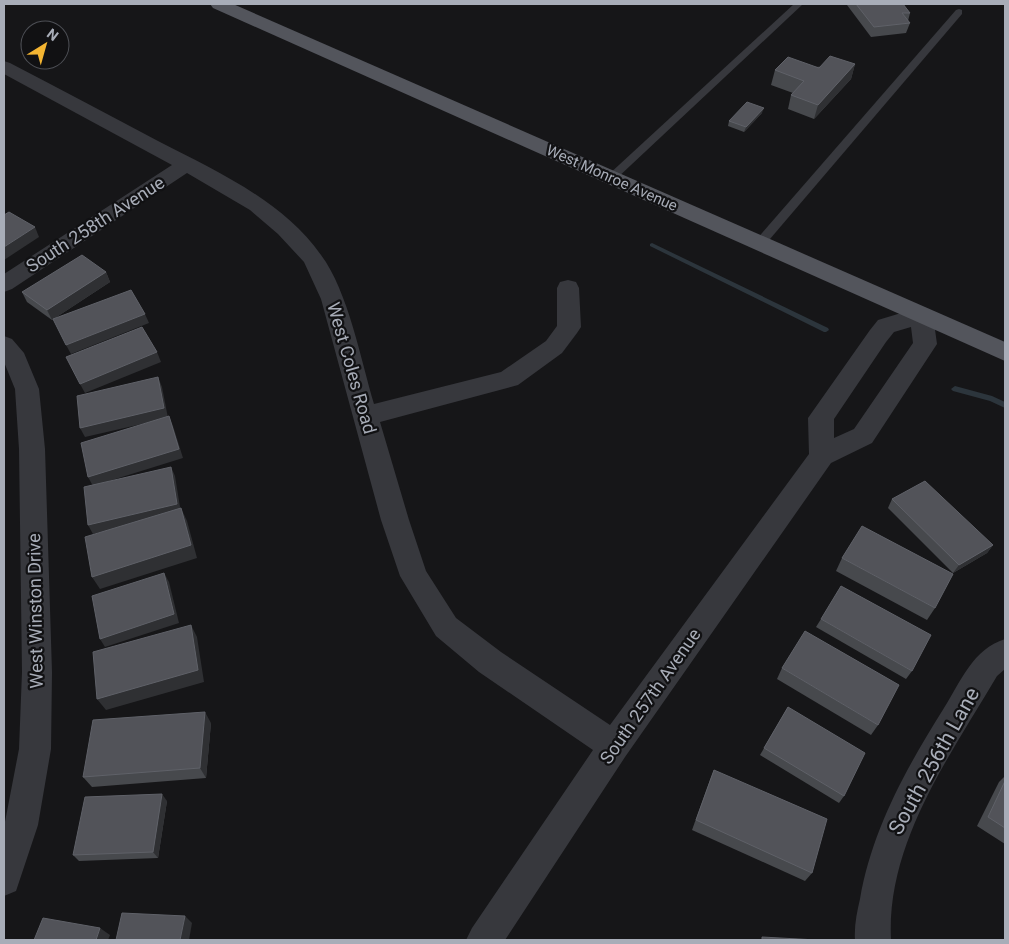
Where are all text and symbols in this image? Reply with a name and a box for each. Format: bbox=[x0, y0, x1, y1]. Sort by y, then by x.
north arrow bbox=[20, 20, 70, 70]
text: N bbox=[44, 25, 62, 44]
street label: West Monroe Avenue bbox=[544, 141, 680, 215]
street label: South 258th Avenue bbox=[22, 171, 168, 277]
street label: West Coles Road bbox=[323, 300, 381, 436]
street label: West Winston Drive bbox=[23, 533, 47, 689]
street label: South 257th Avenue bbox=[595, 624, 705, 768]
street label: South 256th Lane bbox=[884, 683, 984, 839]

